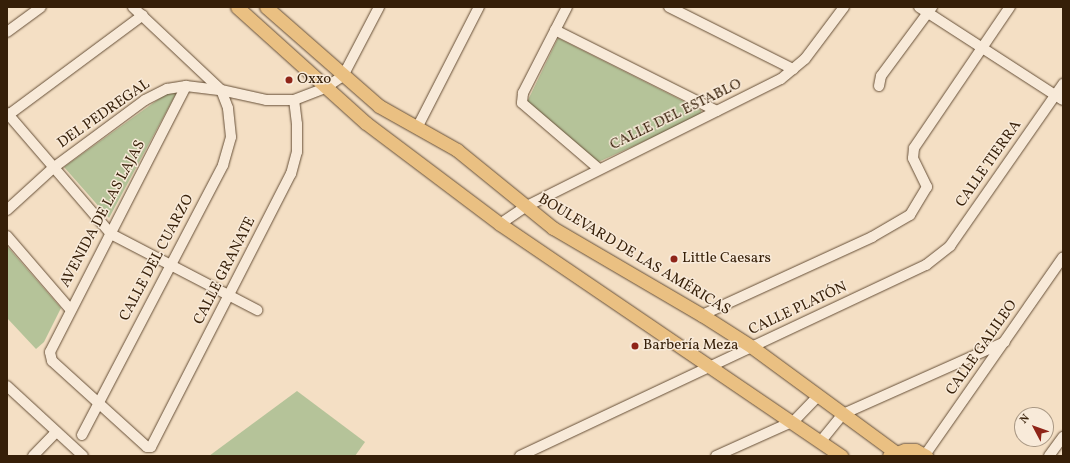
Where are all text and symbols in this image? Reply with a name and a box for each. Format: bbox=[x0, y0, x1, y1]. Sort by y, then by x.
place label: Oxxo bbox=[297, 71, 331, 89]
street label: DEL PEDREGAL bbox=[54, 75, 154, 153]
marker: Oxxo bbox=[284, 75, 294, 85]
street label: CALLE DEL ESTABLO bbox=[607, 75, 745, 155]
street label: CALLE TIERRA bbox=[952, 117, 1026, 211]
street label: AVENIDA DE LAS LAJAS bbox=[57, 137, 149, 291]
street label: BOULEVARD DE LAS AMÉRICAS bbox=[535, 190, 733, 320]
street label: CALLE DEL CUARZO bbox=[116, 192, 198, 324]
street label: CALLE GRANATE bbox=[190, 214, 260, 328]
place label: Little Caesars bbox=[682, 250, 771, 268]
marker: Little Caesars bbox=[669, 254, 679, 264]
street label: CALLE PLATÓN bbox=[746, 278, 850, 340]
street label: CALLE GALILEO bbox=[942, 297, 1022, 399]
place label: Barbería Meza bbox=[643, 337, 738, 355]
marker: Barbería Meza bbox=[630, 341, 640, 351]
north arrow bbox=[1014, 407, 1054, 447]
text: N bbox=[1017, 412, 1034, 427]

